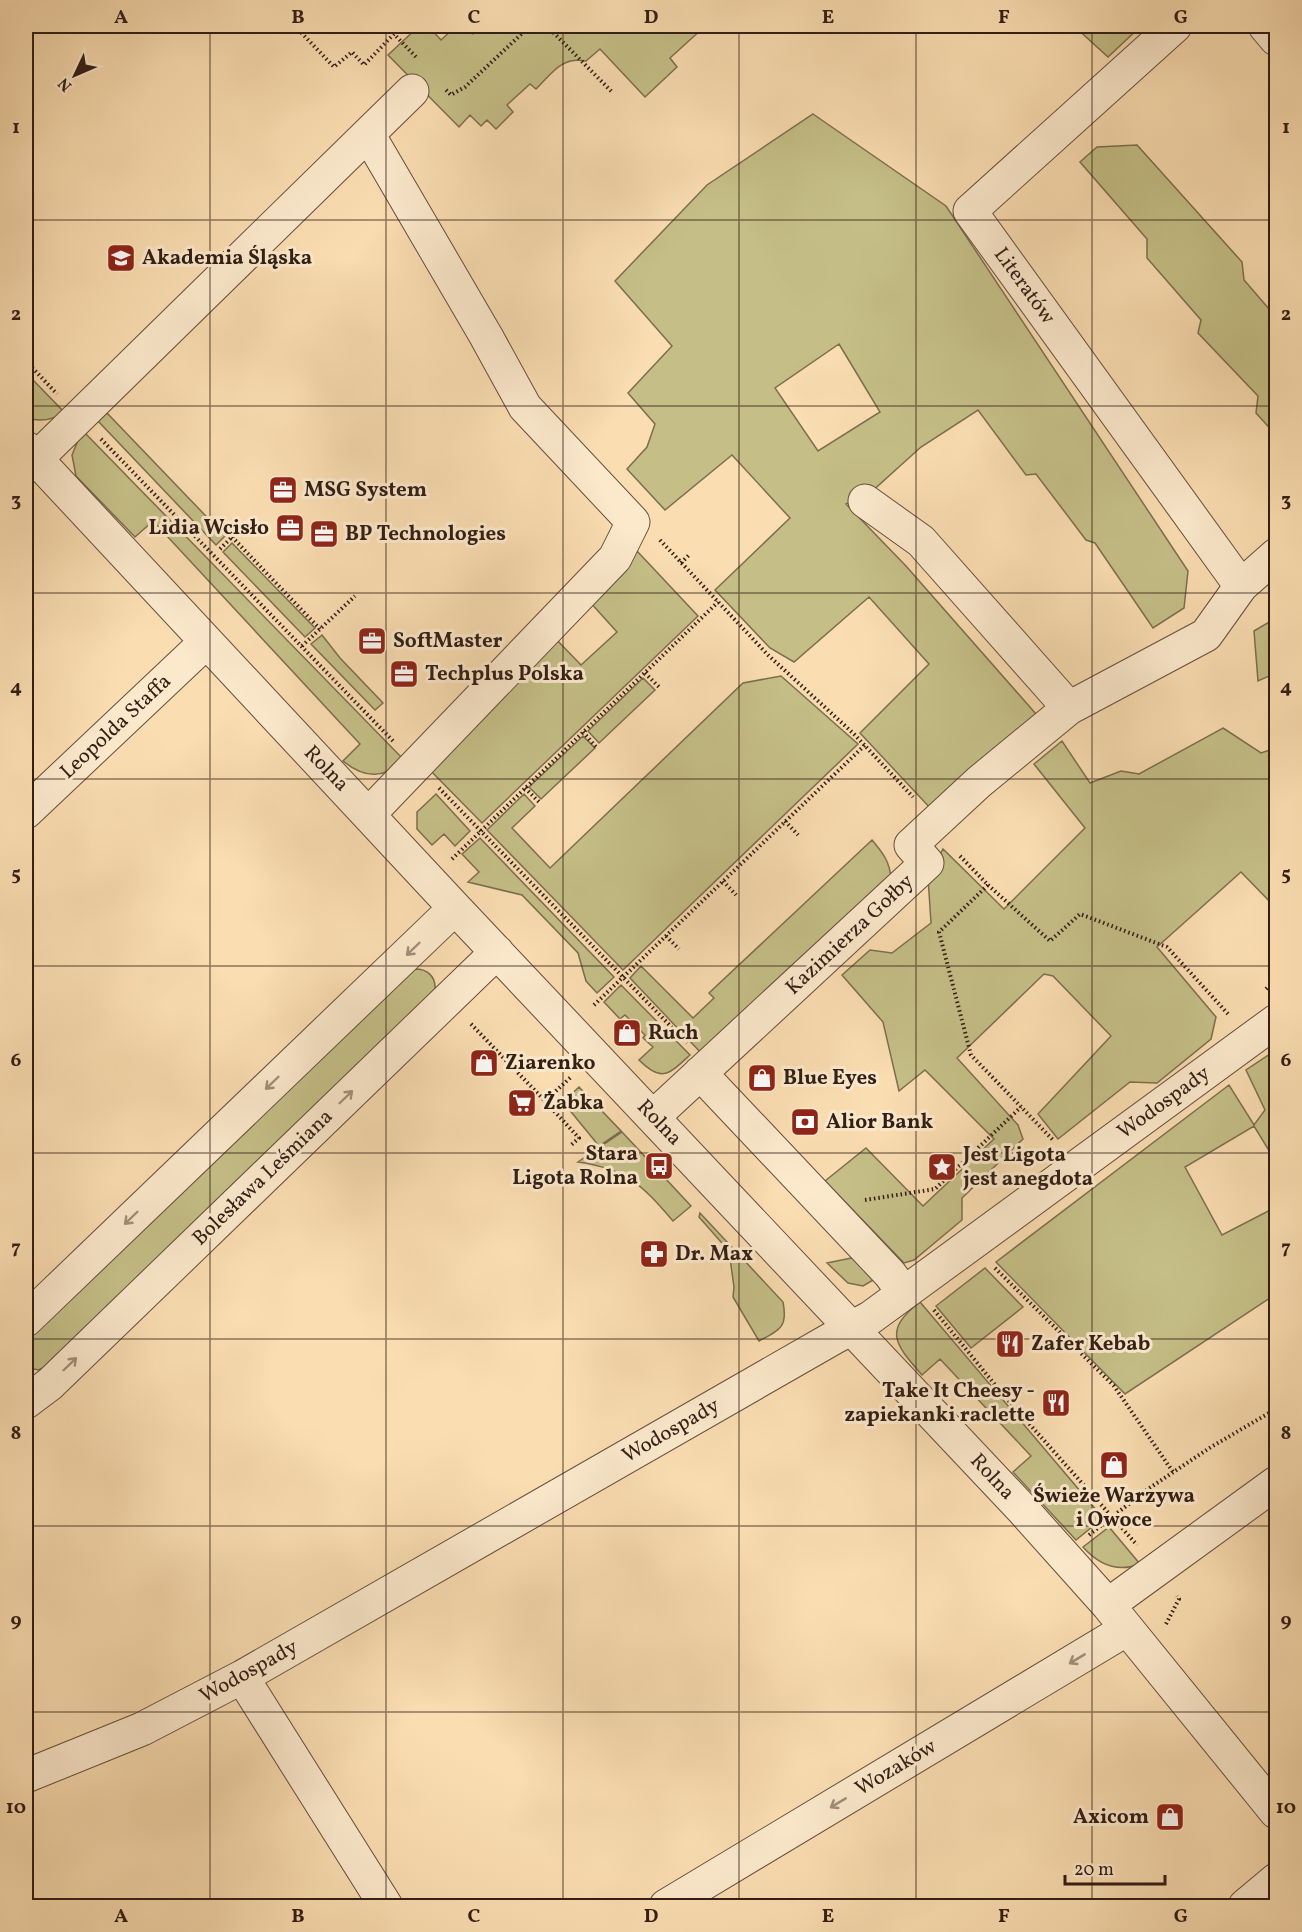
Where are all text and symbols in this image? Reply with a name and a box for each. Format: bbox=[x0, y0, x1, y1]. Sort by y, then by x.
text: A bbox=[114, 4, 128, 32]
text: B bbox=[291, 4, 305, 32]
text: C bbox=[468, 4, 481, 32]
text: D bbox=[644, 4, 658, 32]
text: E bbox=[822, 4, 834, 32]
text: F bbox=[998, 4, 1010, 32]
text: G bbox=[1174, 4, 1188, 32]
north arrow bbox=[45, 45, 105, 105]
text: N bbox=[53, 72, 78, 96]
text: 1 bbox=[12, 114, 20, 142]
text: 1 bbox=[1282, 114, 1290, 142]
school or university icon: Akademia Śląska bbox=[105, 242, 137, 274]
street label: Literatów bbox=[986, 242, 1062, 330]
place label: Akademia Śląska bbox=[142, 244, 312, 273]
text: 2 bbox=[11, 301, 21, 329]
text: 2 bbox=[1281, 301, 1291, 329]
office icon: MSG System bbox=[267, 474, 299, 506]
place label: MSG System bbox=[304, 476, 427, 505]
text: 3 bbox=[11, 487, 21, 515]
text: 3 bbox=[1281, 487, 1291, 515]
office icon: Lidia Wcisło bbox=[274, 512, 306, 544]
place label: Lidia Wcisło bbox=[149, 514, 269, 543]
office icon: BP Technologies bbox=[308, 518, 340, 550]
place label: BP Technologies bbox=[345, 520, 506, 549]
office icon: SoftMaster bbox=[356, 625, 388, 657]
place label: SoftMaster bbox=[393, 627, 503, 656]
office icon: Techplus Polska bbox=[388, 658, 420, 690]
place label: Techplus Polska bbox=[425, 660, 584, 689]
street label: Leopolda Staffa bbox=[54, 668, 178, 786]
text: 4 bbox=[10, 674, 22, 702]
text: 4 bbox=[1280, 674, 1292, 702]
street label: Rolna bbox=[297, 739, 355, 799]
text: 5 bbox=[11, 861, 21, 889]
text: 5 bbox=[1281, 861, 1291, 889]
street label: Kazimierza Gołby bbox=[780, 867, 921, 1002]
one-way arrow bbox=[406, 941, 421, 955]
shop icon: Ruch bbox=[611, 1017, 643, 1049]
place label: Ruch bbox=[648, 1019, 699, 1048]
text: 6 bbox=[11, 1047, 22, 1075]
shop icon: Ziarenko bbox=[468, 1047, 500, 1079]
text: 6 bbox=[1281, 1047, 1292, 1075]
place label: Ziarenko bbox=[505, 1049, 596, 1078]
street label: Wodospady bbox=[1112, 1059, 1217, 1147]
shop icon: Blue Eyes bbox=[746, 1062, 778, 1094]
place label: Blue Eyes bbox=[783, 1064, 877, 1093]
one-way arrow bbox=[265, 1076, 280, 1091]
supermarket icon: Żabka bbox=[506, 1087, 538, 1119]
place label: Żabka bbox=[543, 1089, 604, 1118]
one-way arrow bbox=[339, 1090, 354, 1105]
street label: Rolna bbox=[630, 1093, 688, 1153]
street label: Bolesława Leśmiana bbox=[186, 1103, 340, 1253]
bank icon: Alior Bank bbox=[789, 1106, 821, 1138]
place label: Alior Bank bbox=[826, 1108, 934, 1137]
place label: Stara Ligota Rolna bbox=[512, 1140, 638, 1193]
place label: Jest Ligota jest anegdota bbox=[962, 1141, 1093, 1194]
bus stop icon: Stara Ligota Rolna bbox=[643, 1150, 675, 1182]
place icon: Jest Ligota jest anegdota bbox=[926, 1151, 958, 1183]
one-way arrow bbox=[124, 1211, 139, 1226]
text: 7 bbox=[11, 1234, 21, 1262]
text: 7 bbox=[1281, 1234, 1291, 1262]
pharmacy icon: Dr. Max bbox=[638, 1238, 670, 1270]
place label: Dr. Max bbox=[675, 1240, 753, 1269]
restaurant icon: Zafer Kebab bbox=[994, 1328, 1026, 1360]
place label: Zafer Kebab bbox=[1031, 1330, 1150, 1359]
one-way arrow bbox=[63, 1357, 78, 1371]
place label: Take It Cheesy - zapiekanki raclette bbox=[844, 1377, 1035, 1430]
restaurant icon: Take It Cheesy - zapiekanki raclette bbox=[1040, 1387, 1072, 1419]
street label: Wodospady bbox=[617, 1391, 726, 1471]
text: 8 bbox=[11, 1420, 21, 1448]
text: 8 bbox=[1281, 1420, 1291, 1448]
street label: Rolna bbox=[963, 1447, 1021, 1507]
shop icon: Świeże Warzywa i Owoce bbox=[1098, 1449, 1130, 1481]
place label: Świeże Warzywa i Owoce bbox=[1033, 1482, 1195, 1535]
text: 9 bbox=[10, 1607, 22, 1635]
text: 9 bbox=[1280, 1607, 1292, 1635]
street label: Wodospady bbox=[195, 1633, 304, 1711]
one-way arrow bbox=[1069, 1654, 1086, 1666]
street label: Wozaków bbox=[850, 1732, 942, 1804]
text: 10 bbox=[6, 1794, 26, 1822]
text: 10 bbox=[1276, 1794, 1296, 1822]
one-way arrow bbox=[830, 1797, 847, 1809]
shop icon: Axicom bbox=[1154, 1801, 1186, 1833]
place label: Axicom bbox=[1073, 1803, 1149, 1832]
scale bar bbox=[1065, 1848, 1166, 1886]
text: 20 m bbox=[1074, 1858, 1114, 1883]
text: A bbox=[114, 1903, 128, 1931]
text: B bbox=[291, 1903, 305, 1931]
text: C bbox=[468, 1903, 481, 1931]
text: D bbox=[644, 1903, 658, 1931]
text: E bbox=[822, 1903, 834, 1931]
text: F bbox=[998, 1903, 1010, 1931]
text: G bbox=[1174, 1903, 1188, 1931]

